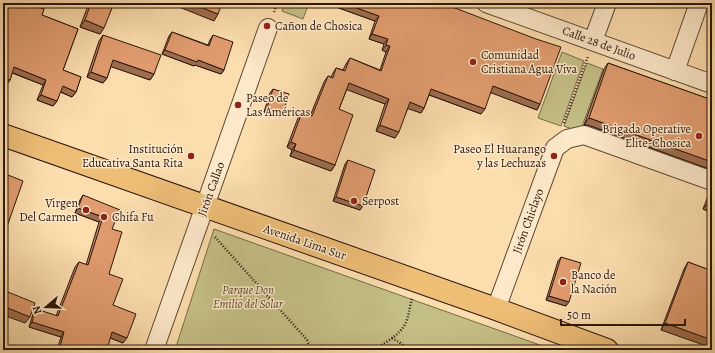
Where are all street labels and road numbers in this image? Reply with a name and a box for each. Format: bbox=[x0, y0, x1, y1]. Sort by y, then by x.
street label: Calle 28 de Julio bbox=[560, 22, 638, 64]
street label: Jirón Callao bbox=[194, 159, 228, 219]
street label: Jirón Chiclayo bbox=[509, 186, 547, 256]
street label: Avenida Lima Sur bbox=[261, 220, 349, 264]

